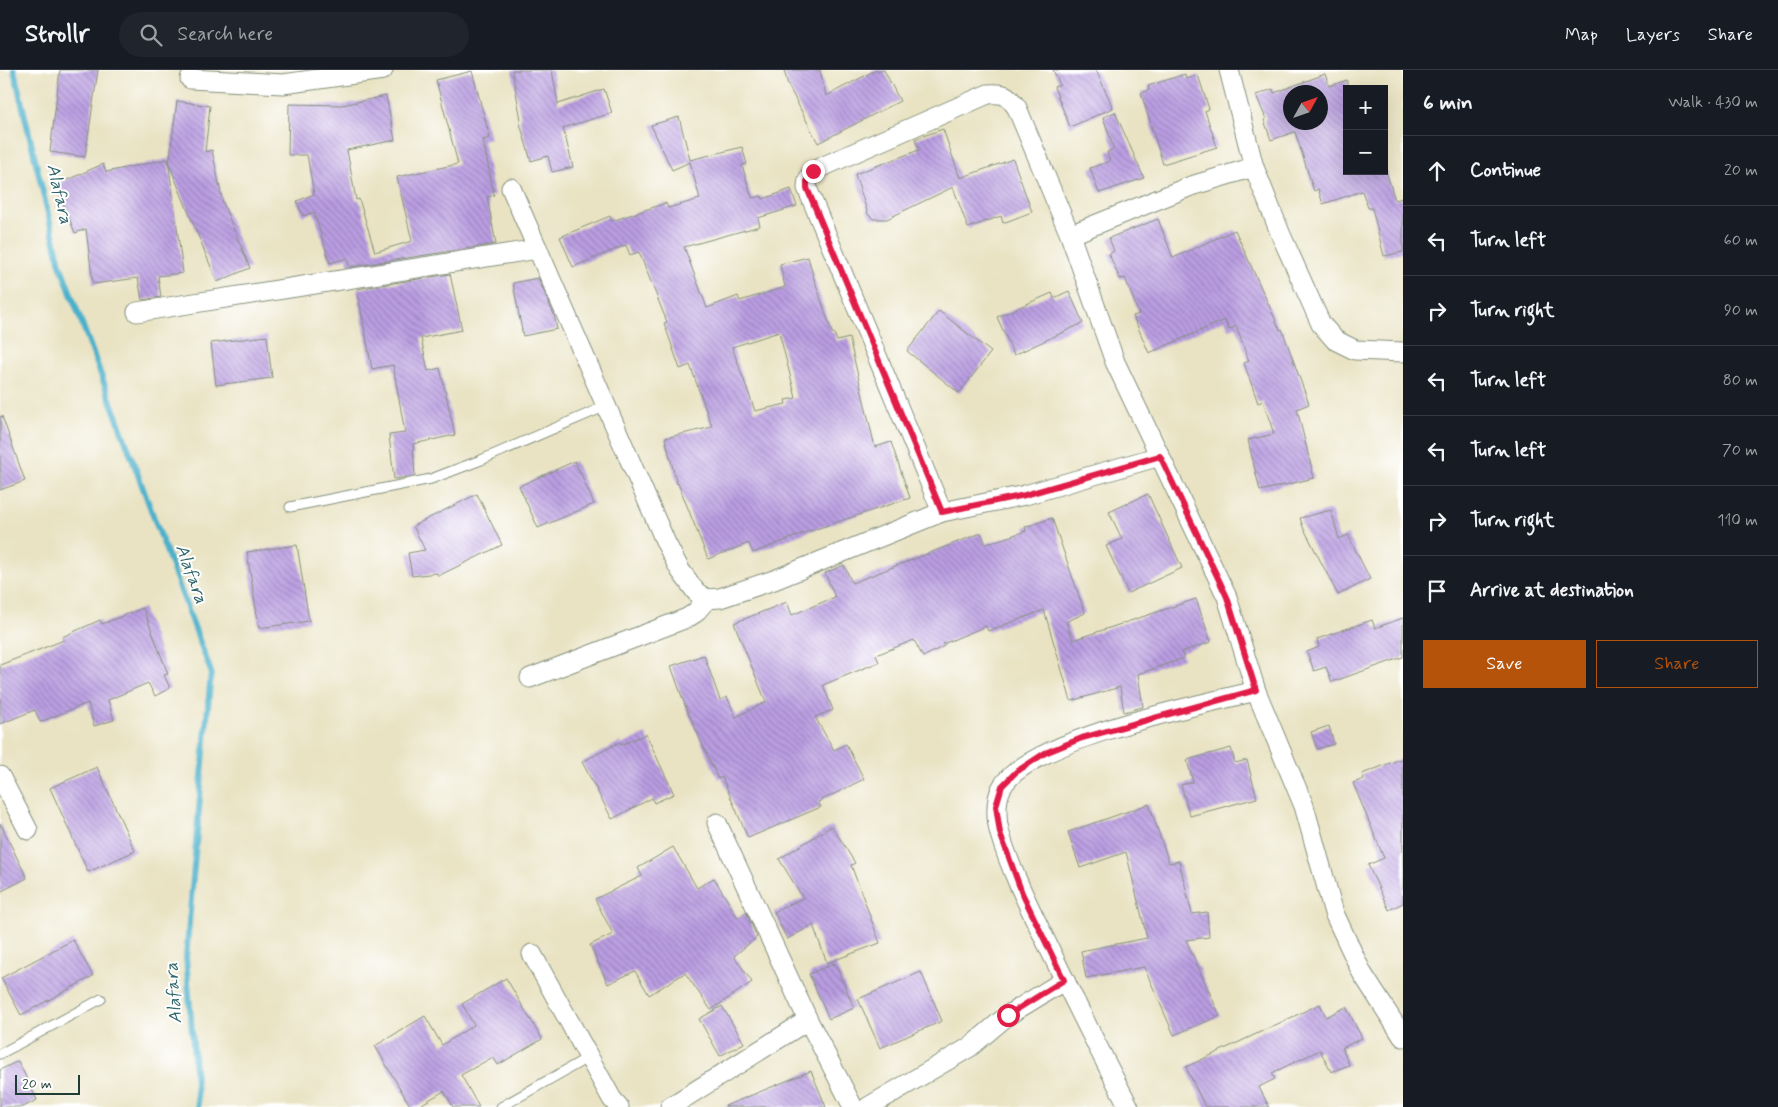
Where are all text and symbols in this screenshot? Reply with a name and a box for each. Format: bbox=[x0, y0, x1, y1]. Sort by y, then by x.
search box bbox=[119, 12, 469, 57]
text: Strollr bbox=[25, 19, 89, 50]
icon: search bbox=[137, 21, 165, 49]
text: Search here bbox=[177, 22, 273, 47]
text: Map bbox=[1565, 23, 1598, 47]
text: Layers bbox=[1626, 23, 1680, 47]
text: Share bbox=[1708, 23, 1753, 47]
north arrow bbox=[1283, 85, 1328, 130]
map controls bbox=[1343, 85, 1388, 175]
button: + bbox=[1343, 85, 1388, 130]
text: 6 min bbox=[1423, 89, 1473, 117]
text: Walk · 430 m bbox=[1668, 92, 1758, 113]
button: − bbox=[1343, 130, 1388, 175]
icon: ahead bbox=[1423, 157, 1451, 185]
text: Continue bbox=[1470, 158, 1541, 183]
route end bbox=[802, 160, 825, 183]
text: 20 m bbox=[1724, 160, 1758, 181]
water label: Alafara bbox=[40, 161, 78, 227]
icon: left bbox=[1423, 227, 1451, 255]
text: Turn left bbox=[1470, 228, 1546, 253]
text: 60 m bbox=[1724, 230, 1758, 251]
icon: right bbox=[1423, 297, 1451, 325]
text: Turn right bbox=[1470, 298, 1554, 323]
text: 90 m bbox=[1724, 300, 1758, 321]
icon: left bbox=[1423, 367, 1451, 395]
text: Turn left bbox=[1470, 368, 1546, 393]
text: 80 m bbox=[1723, 370, 1758, 391]
icon: left bbox=[1423, 437, 1451, 465]
text: Turn left bbox=[1470, 438, 1546, 463]
text: 70 m bbox=[1722, 440, 1758, 461]
icon: right bbox=[1423, 507, 1451, 535]
text: Turn right bbox=[1470, 508, 1554, 533]
text: 110 m bbox=[1717, 510, 1758, 531]
water label: Alafara bbox=[169, 541, 213, 607]
icon: arrive bbox=[1423, 577, 1451, 605]
text: Arrive at destination bbox=[1470, 578, 1634, 603]
button: Save bbox=[1423, 640, 1586, 688]
button: Share bbox=[1596, 640, 1758, 688]
water label: Alafara bbox=[160, 962, 188, 1024]
route start bbox=[997, 1004, 1020, 1027]
scale bar bbox=[15, 1072, 80, 1095]
text: 20 m bbox=[22, 1075, 52, 1093]

